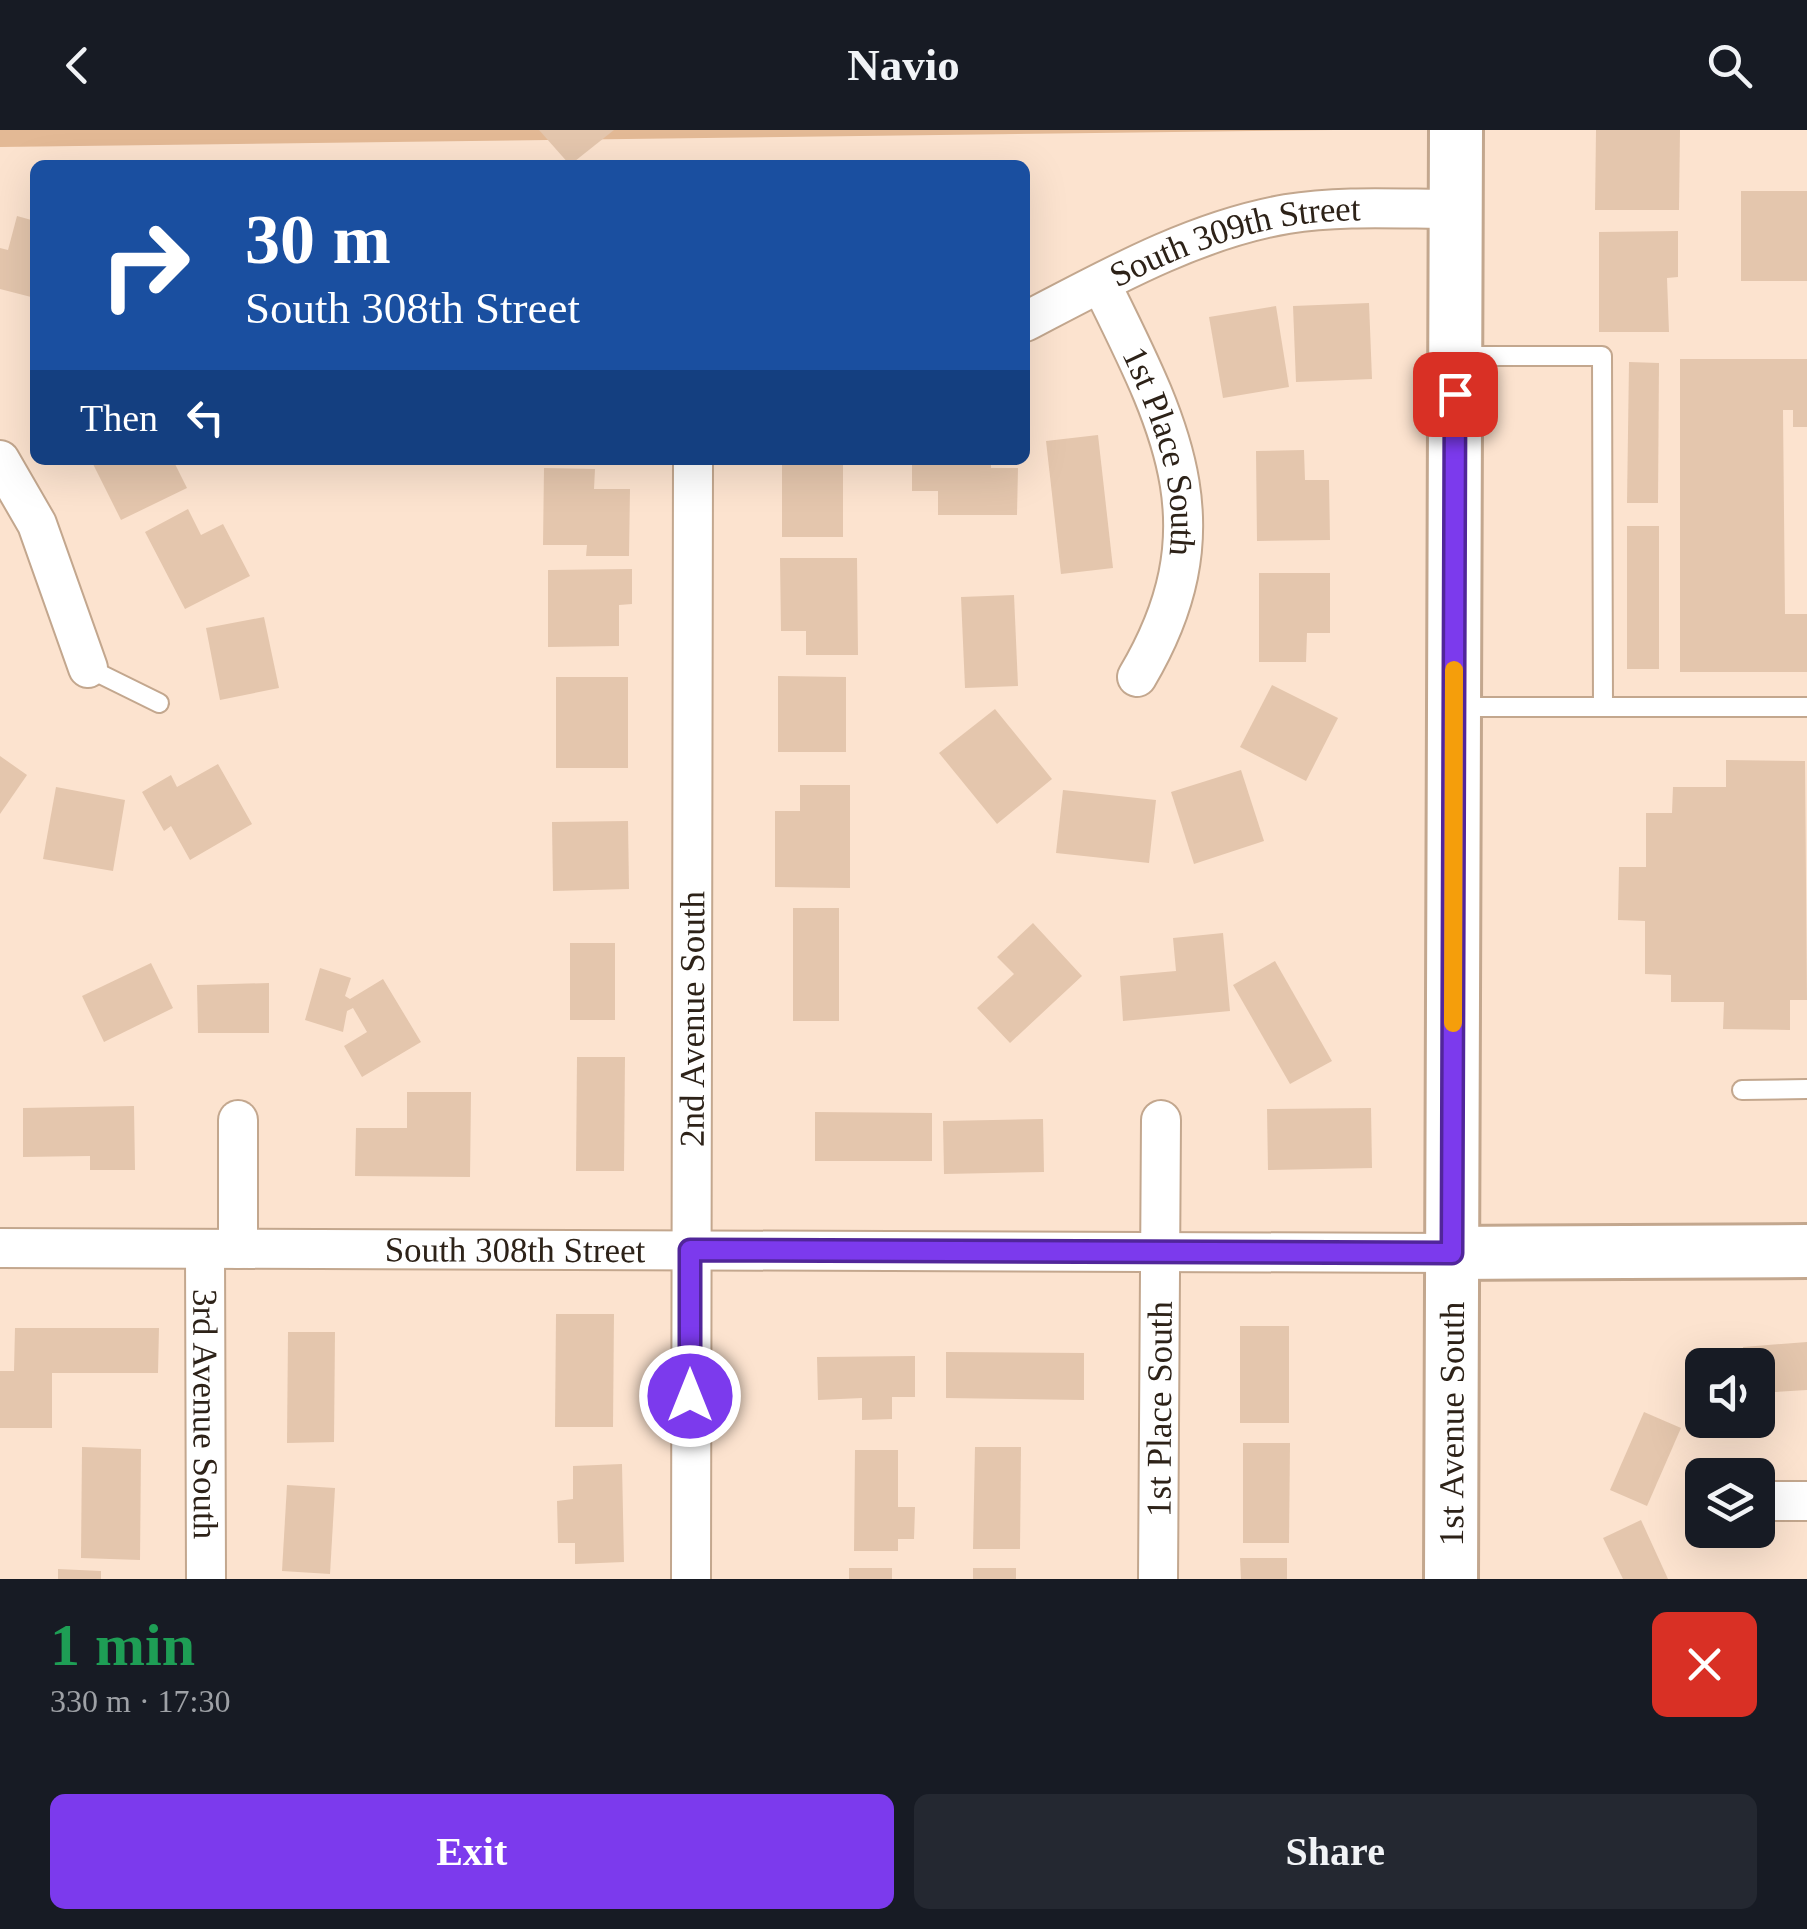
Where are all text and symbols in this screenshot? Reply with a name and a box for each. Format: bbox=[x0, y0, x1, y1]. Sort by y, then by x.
icon: back bbox=[50, 38, 105, 93]
icon: search bbox=[1702, 38, 1757, 93]
text: Navio bbox=[847, 40, 960, 90]
street label: South 309th Street bbox=[1103, 189, 1361, 294]
icon: right bbox=[80, 200, 210, 330]
text: 30 m bbox=[245, 201, 391, 278]
text: South 308th Street bbox=[245, 283, 580, 333]
street label: 1st Place South bbox=[1115, 341, 1203, 558]
pin bbox=[1413, 352, 1498, 437]
icon: arrive bbox=[1428, 367, 1483, 422]
icon: left bbox=[178, 390, 233, 445]
text: Then bbox=[80, 397, 158, 439]
street label: 2nd Avenue South bbox=[672, 890, 712, 1147]
street label: South 308th Street bbox=[385, 1230, 646, 1270]
street label: 3rd Avenue South bbox=[186, 1289, 225, 1540]
street label: 1st Place South bbox=[1139, 1300, 1179, 1517]
street label: 1st Avenue South bbox=[1432, 1301, 1471, 1546]
position arrow bbox=[638, 1344, 742, 1448]
map controls bbox=[1685, 1348, 1775, 1548]
button: sound bbox=[1685, 1348, 1775, 1438]
button: layers bbox=[1685, 1458, 1775, 1548]
text: 1 min bbox=[50, 1612, 195, 1678]
button: close bbox=[1652, 1612, 1757, 1717]
text: 330 m · 17:30 bbox=[50, 1683, 230, 1719]
button: Exit bbox=[50, 1794, 894, 1909]
button: Share bbox=[914, 1794, 1757, 1909]

